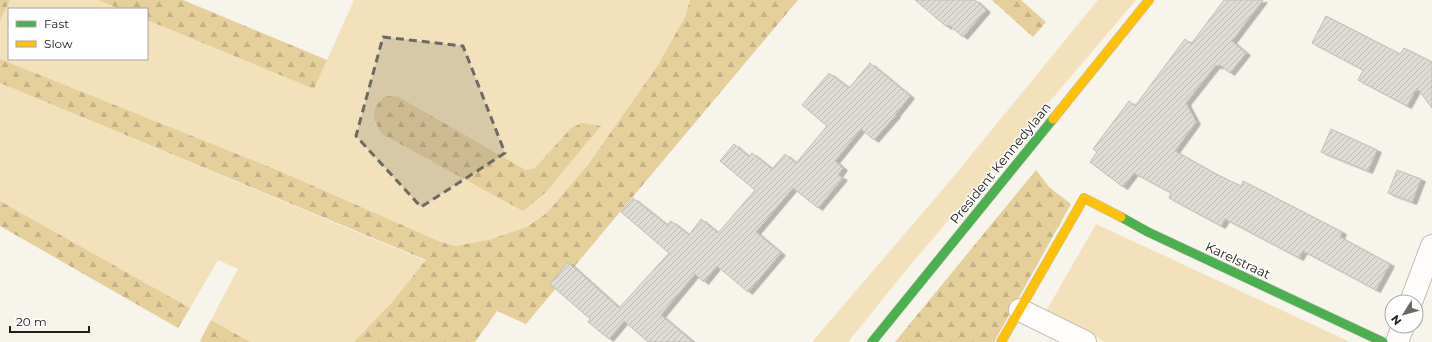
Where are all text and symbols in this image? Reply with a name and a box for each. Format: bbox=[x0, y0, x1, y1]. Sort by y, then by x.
legend bbox=[8, 8, 148, 60]
text: Fast bbox=[44, 16, 69, 31]
text: Slow bbox=[44, 36, 73, 51]
street label: President Kennedylaan bbox=[946, 99, 1054, 227]
street label: Karelstraat bbox=[1203, 238, 1273, 282]
north arrow bbox=[1384, 294, 1424, 334]
scale bar bbox=[10, 308, 89, 334]
text: N bbox=[1388, 312, 1404, 328]
text: 20 m bbox=[16, 314, 47, 329]

